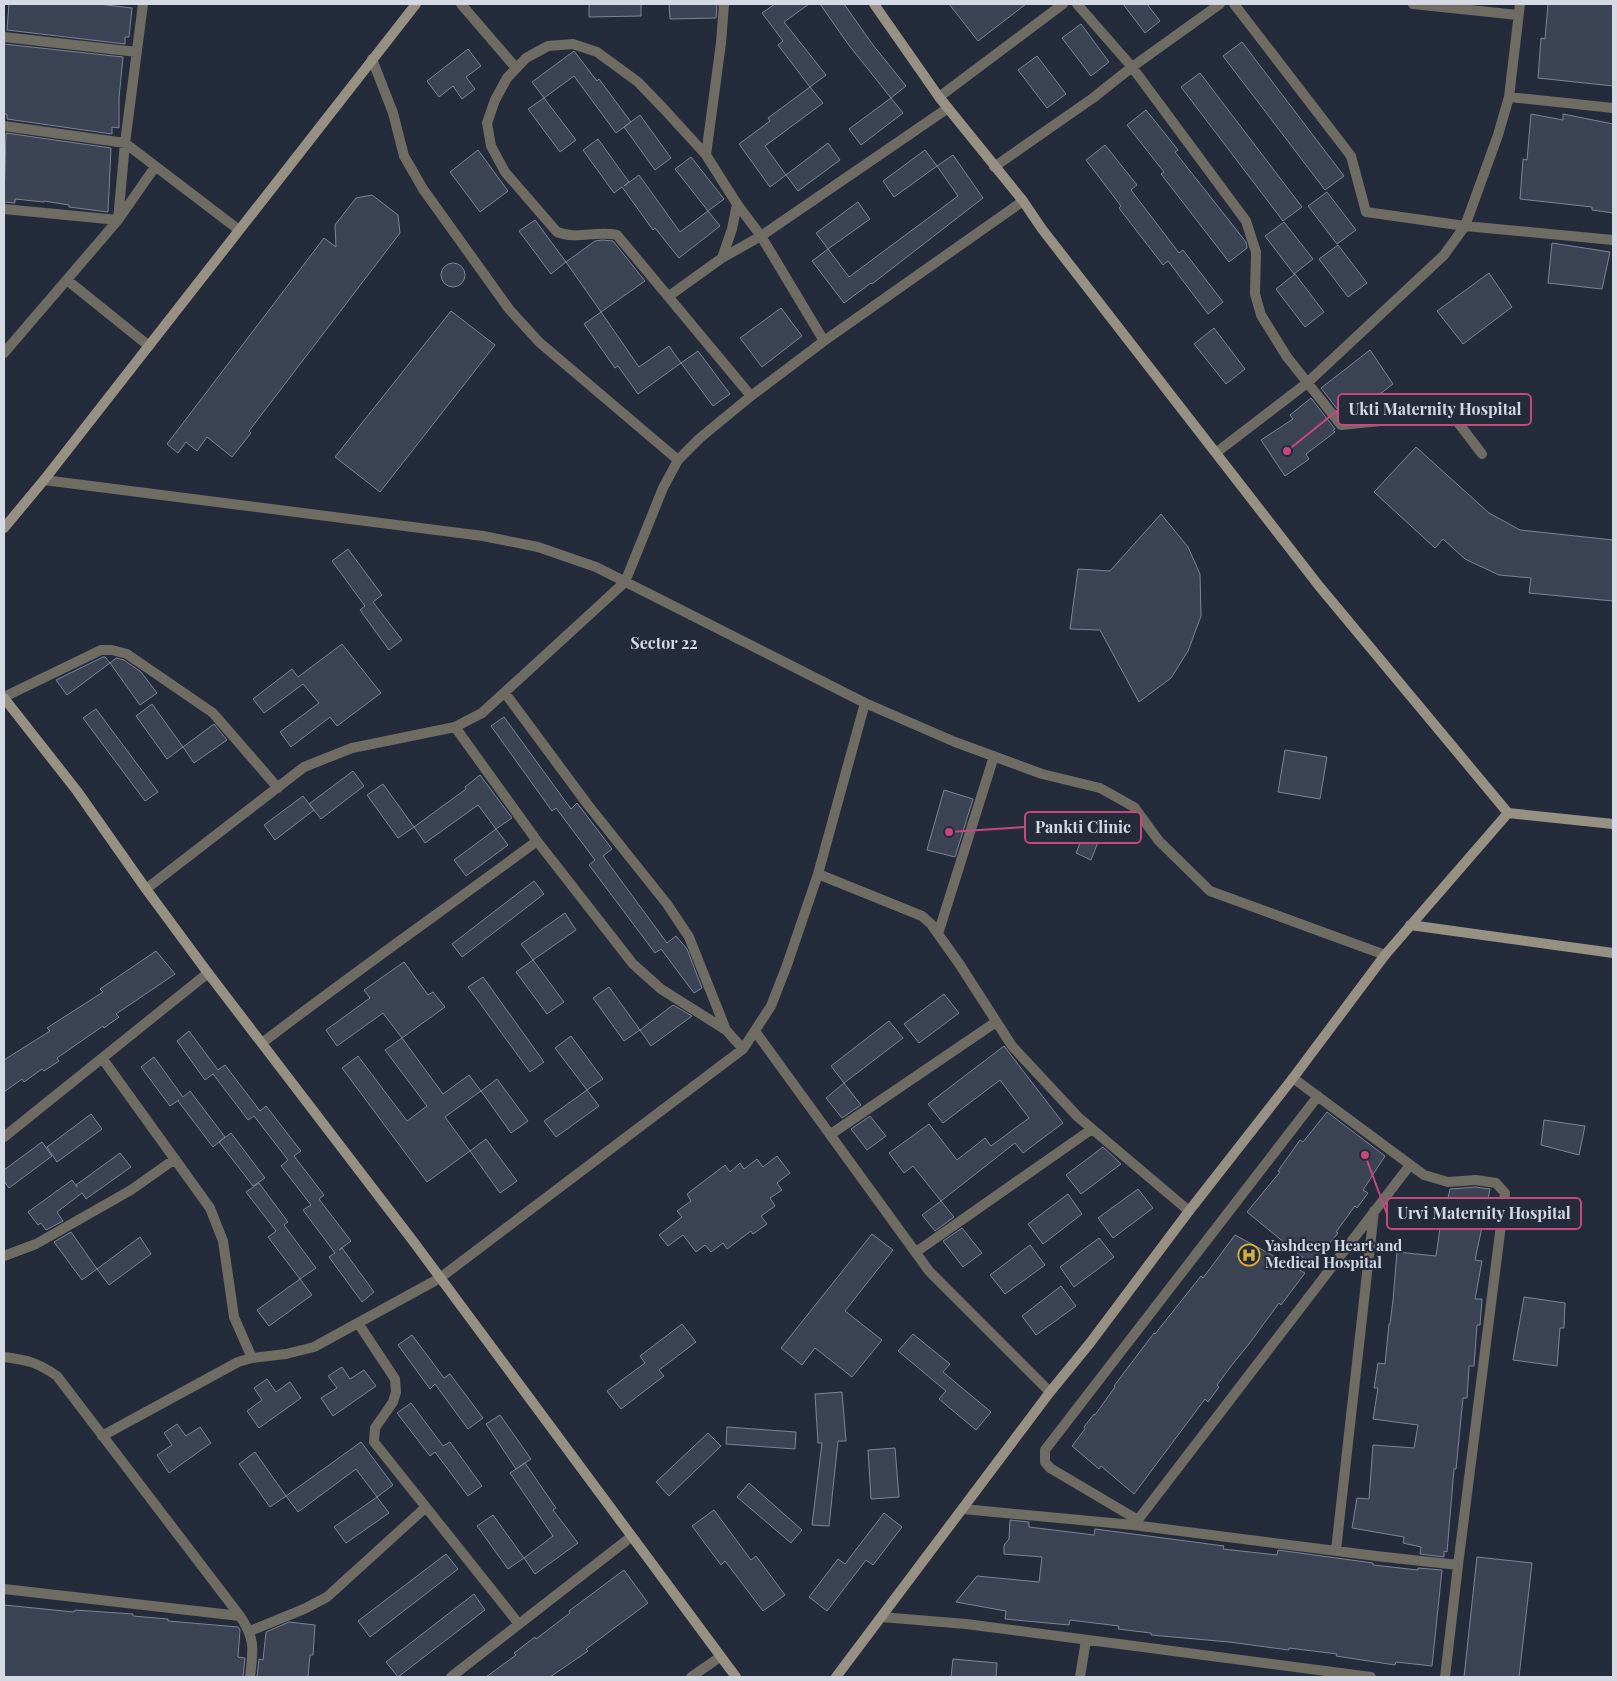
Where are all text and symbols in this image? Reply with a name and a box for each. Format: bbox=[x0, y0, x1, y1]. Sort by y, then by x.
callout: Ukti Maternity Hospital bbox=[1338, 394, 1531, 425]
text: Ukti Maternity Hospital bbox=[1348, 398, 1522, 419]
district label: Sector 22 bbox=[630, 632, 698, 653]
callout: Pankti Clinic bbox=[1025, 812, 1141, 843]
text: Pankti Clinic bbox=[1035, 816, 1131, 837]
callout: Urvi Maternity Hospital bbox=[1387, 1198, 1581, 1229]
text: Urvi Maternity Hospital bbox=[1397, 1202, 1571, 1223]
place label: Yashdeep Heart and Medical Hospital bbox=[1264, 1235, 1402, 1272]
hospital icon: Yashdeep Heart and Medical Hospital bbox=[1237, 1243, 1261, 1267]

